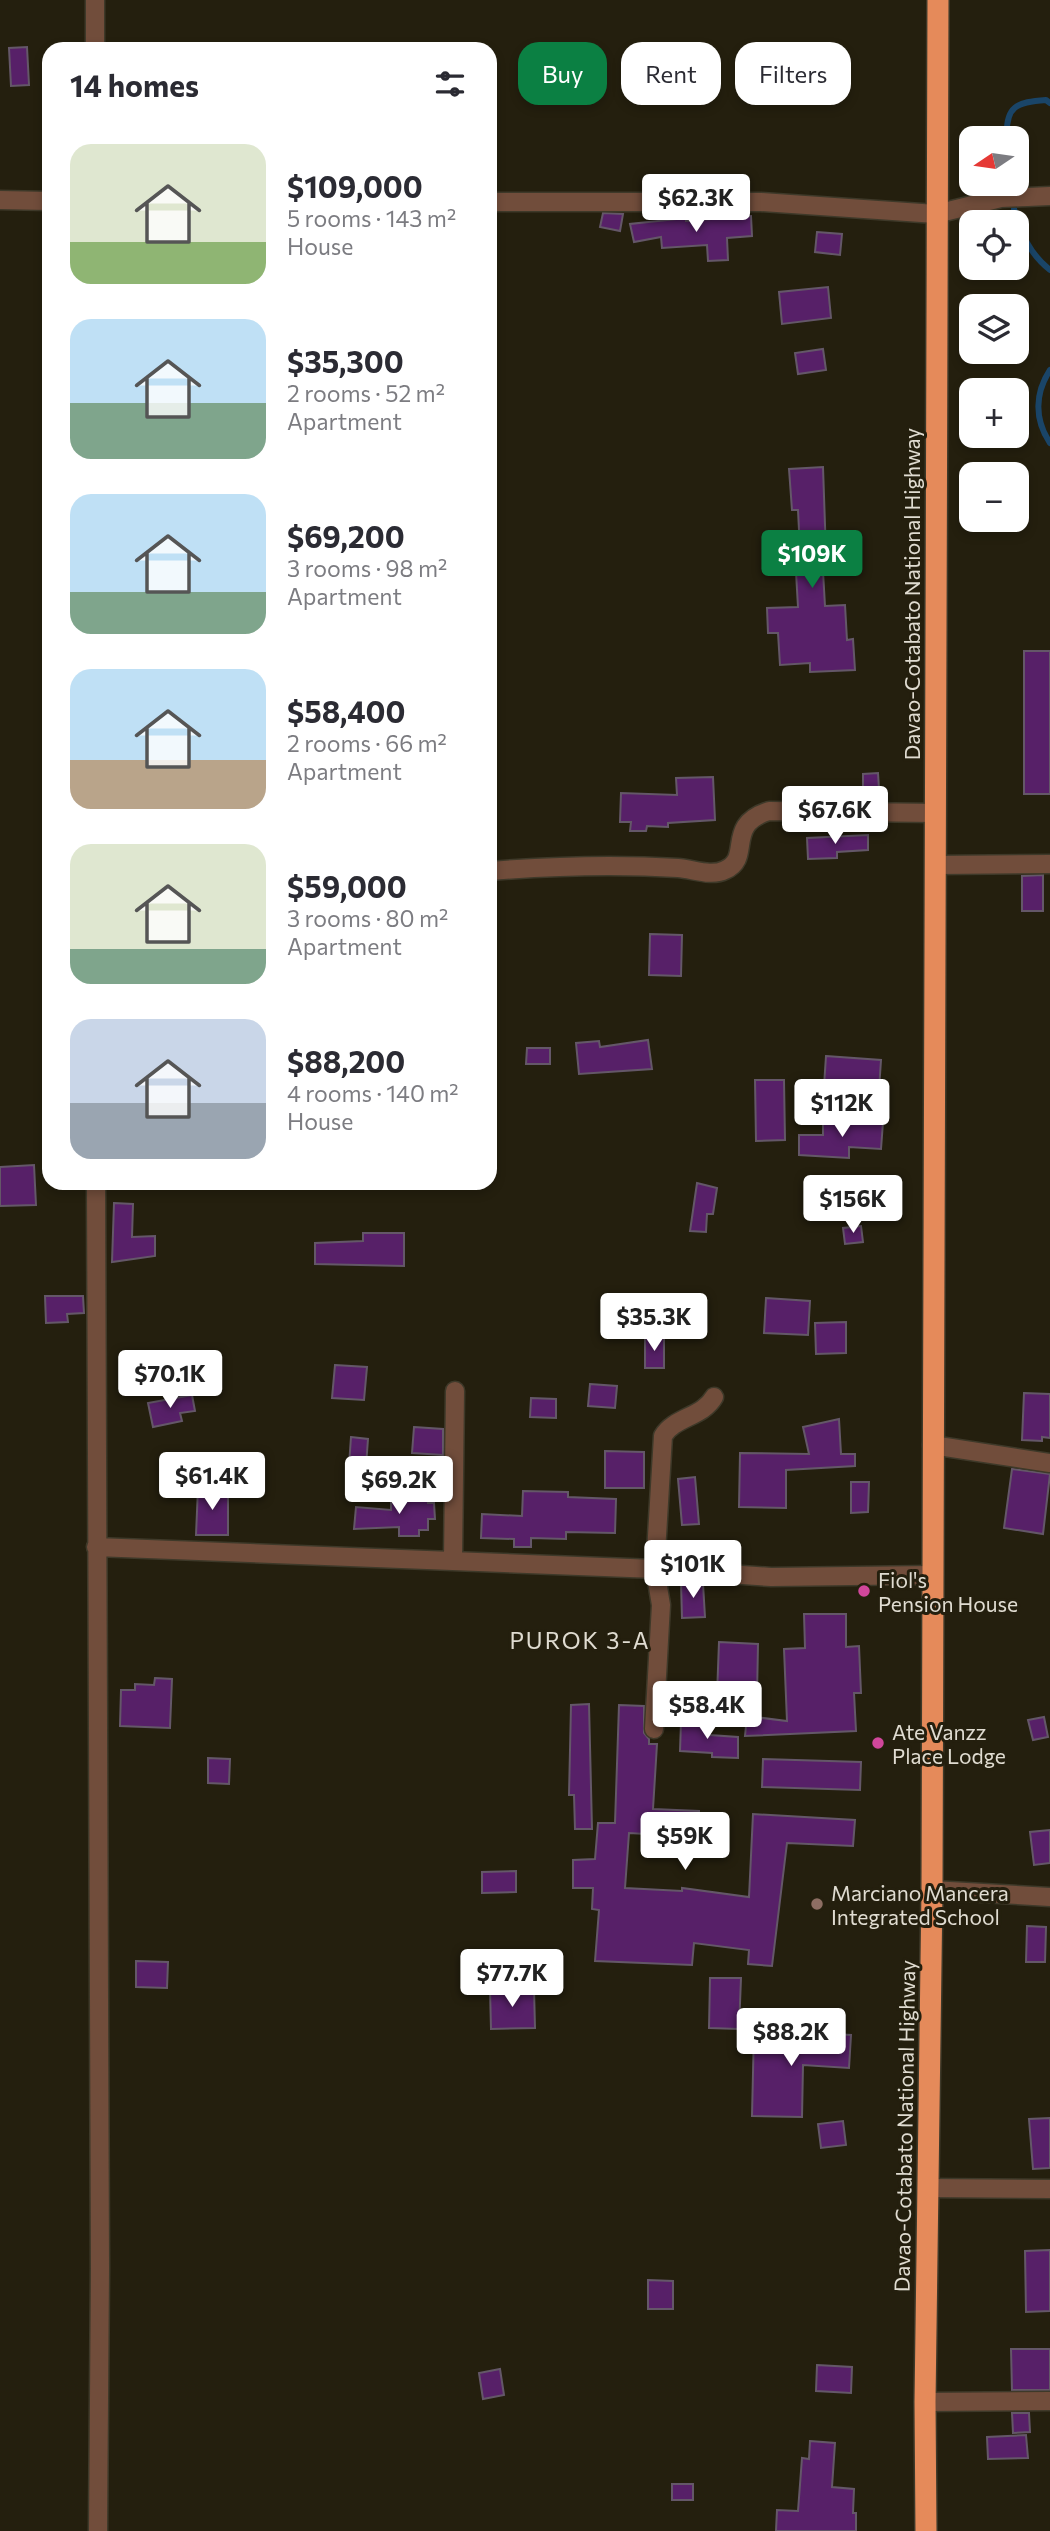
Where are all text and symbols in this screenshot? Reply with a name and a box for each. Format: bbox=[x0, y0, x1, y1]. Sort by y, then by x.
chip: Buy bbox=[518, 42, 607, 105]
chip: Rent bbox=[621, 42, 721, 105]
chip: Filters bbox=[735, 42, 851, 105]
icon: filters bbox=[431, 65, 469, 103]
text: 14 homes bbox=[70, 66, 199, 103]
north arrow bbox=[959, 126, 1029, 196]
map controls bbox=[959, 126, 1029, 532]
text: $109,000 bbox=[287, 167, 423, 204]
icon: home bbox=[126, 172, 210, 256]
pin: $62.3K bbox=[639, 174, 753, 234]
text: $62.3K bbox=[658, 183, 734, 211]
text: 5 rooms · 143 m² bbox=[287, 204, 456, 232]
button: locate bbox=[959, 210, 1029, 280]
text: House bbox=[287, 232, 353, 260]
button: layers bbox=[959, 294, 1029, 364]
text: $35,300 bbox=[287, 342, 404, 379]
icon: home bbox=[126, 347, 210, 431]
button: + bbox=[959, 378, 1029, 448]
text: 2 rooms · 52 m² bbox=[287, 379, 445, 407]
text: Apartment bbox=[287, 407, 402, 435]
street label: Davao-Cotabato National Highway bbox=[899, 428, 924, 760]
button: − bbox=[959, 462, 1029, 532]
text: $69,200 bbox=[287, 517, 405, 554]
icon: home bbox=[126, 522, 210, 606]
pin: $109K bbox=[763, 530, 861, 590]
text: $109K bbox=[777, 539, 847, 567]
text: 3 rooms · 98 m² bbox=[287, 554, 447, 582]
text: Apartment bbox=[287, 582, 402, 610]
text: $58,400 bbox=[287, 692, 405, 729]
icon: home bbox=[126, 697, 210, 781]
text: 2 rooms · 66 m² bbox=[287, 729, 447, 757]
text: Apartment bbox=[287, 757, 402, 785]
pin: $67.6K bbox=[778, 786, 892, 846]
text: $67.6K bbox=[798, 795, 872, 823]
text: $59,000 bbox=[287, 867, 407, 904]
icon: home bbox=[126, 872, 210, 956]
text: 3 rooms · 80 m² bbox=[287, 904, 448, 932]
text: Apartment bbox=[287, 932, 402, 960]
text: $88,200 bbox=[287, 1042, 405, 1079]
icon: home bbox=[126, 1047, 210, 1131]
text: 4 rooms · 140 m² bbox=[287, 1079, 459, 1107]
pin: $112K bbox=[793, 1080, 891, 1139]
text: $112K bbox=[810, 1088, 874, 1116]
text: House bbox=[287, 1107, 353, 1135]
pin: $156K bbox=[804, 1176, 902, 1235]
text: $156K bbox=[819, 1184, 887, 1212]
pin: $35.3K bbox=[597, 1294, 711, 1353]
text: $35.3K bbox=[616, 1302, 692, 1330]
pin: $70.1K bbox=[113, 1350, 227, 1410]
text: $70.1K bbox=[134, 1359, 206, 1387]
pin: $61.4K bbox=[155, 1452, 269, 1512]
pin: $69.2K bbox=[342, 1456, 456, 1516]
text: $61.4K bbox=[175, 1461, 249, 1489]
text: $69.2K bbox=[361, 1465, 437, 1493]
pin: $101K bbox=[644, 1540, 742, 1600]
text: $101K bbox=[660, 1549, 726, 1577]
place label: Fiol's Pension House bbox=[878, 1567, 1018, 1616]
marker: Fiol's Pension House bbox=[856, 1583, 872, 1599]
district label: PUROK 3-A bbox=[509, 1626, 651, 1654]
pin: $58.4K bbox=[650, 1682, 764, 1741]
text: $58.4K bbox=[669, 1690, 745, 1718]
place label: Ate Vanzz Place Lodge bbox=[892, 1719, 1006, 1768]
marker: Ate Vanzz Place Lodge bbox=[870, 1735, 886, 1751]
pin: $59K bbox=[644, 1812, 726, 1872]
text: $59K bbox=[657, 1821, 713, 1849]
place label: Marciano Mancera Integrated School bbox=[831, 1880, 1009, 1929]
marker: Marciano Mancera Integrated School bbox=[809, 1896, 825, 1912]
pin: $77.7K bbox=[455, 1950, 569, 2009]
text: $77.7K bbox=[476, 1958, 548, 1986]
street label: Davao-Cotabato National Highway bbox=[889, 1960, 919, 2292]
pin: $88.2K bbox=[734, 2008, 848, 2068]
text: $88.2K bbox=[753, 2017, 829, 2045]

